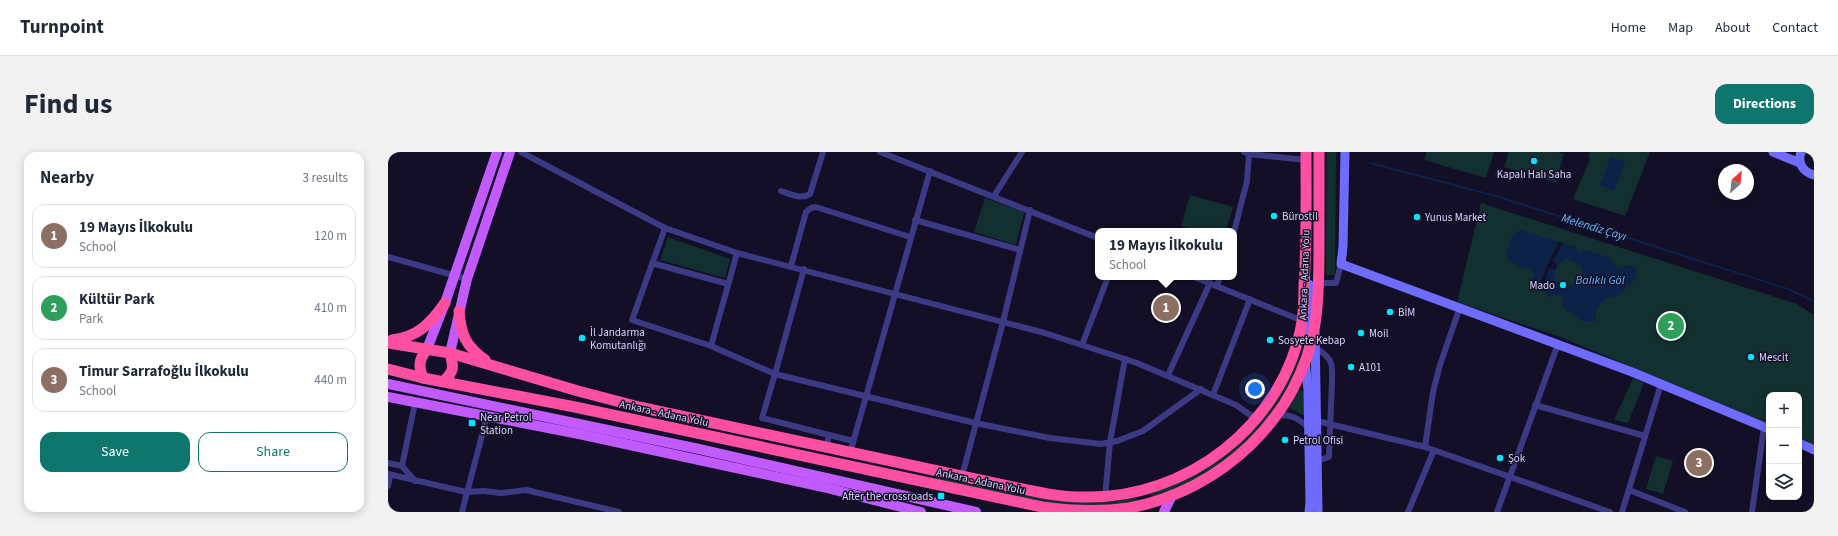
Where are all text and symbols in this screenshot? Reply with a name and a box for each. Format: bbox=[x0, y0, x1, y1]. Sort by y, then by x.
text: Turnpoint bbox=[20, 14, 104, 41]
text: Home bbox=[1611, 18, 1646, 38]
text: Map bbox=[1668, 18, 1693, 38]
text: About bbox=[1715, 18, 1750, 38]
text: Contact bbox=[1772, 18, 1818, 38]
text: Find us bbox=[24, 84, 112, 124]
button: Directions bbox=[1715, 84, 1814, 124]
marker: Kapalı Halı Saha bbox=[1529, 156, 1539, 166]
north arrow bbox=[1718, 164, 1754, 200]
text: Nearby bbox=[40, 166, 94, 190]
place label: Kapalı Halı Saha bbox=[1497, 167, 1571, 182]
text: 3 results bbox=[303, 169, 348, 187]
place label: Bürostil bbox=[1282, 209, 1318, 224]
place label: Yunus Market bbox=[1424, 210, 1487, 225]
water label: Melendiz Çayı bbox=[1559, 210, 1629, 245]
marker: Bürostil bbox=[1269, 211, 1279, 221]
marker: Yunus Market bbox=[1412, 212, 1422, 222]
text: 19 Mayıs İlkokulu bbox=[79, 217, 193, 238]
text: 1 bbox=[51, 227, 57, 245]
text: 120 m bbox=[314, 227, 347, 245]
popup bbox=[1095, 228, 1237, 280]
street label: Ankara - Adana Yolu bbox=[1295, 229, 1314, 321]
text: 19 Mayıs İlkokulu bbox=[1109, 235, 1223, 256]
text: School bbox=[79, 238, 116, 256]
text: School bbox=[1109, 256, 1146, 274]
water label: Balıklı Göl bbox=[1575, 272, 1625, 289]
place label: Mado bbox=[1529, 278, 1555, 293]
marker: Mado bbox=[1558, 280, 1568, 290]
text: Kültür Park bbox=[79, 289, 155, 310]
pin: 1 bbox=[1153, 293, 1179, 323]
text: 2 bbox=[51, 299, 57, 317]
text: 410 m bbox=[314, 299, 347, 317]
place label: BİM bbox=[1398, 305, 1415, 320]
marker: BİM bbox=[1385, 307, 1395, 317]
text: Park bbox=[79, 310, 103, 328]
pin: 2 bbox=[1658, 311, 1684, 341]
place label: İl Jandarma Komutanlığı bbox=[590, 325, 646, 353]
place label: Moil bbox=[1369, 326, 1389, 341]
marker: Moil bbox=[1356, 328, 1366, 338]
marker: İl Jandarma Komutanlığı bbox=[577, 333, 587, 343]
place label: Sosyete Kebap bbox=[1278, 333, 1345, 348]
marker: Sosyete Kebap bbox=[1265, 335, 1275, 345]
place label: Mescit bbox=[1759, 350, 1789, 365]
marker: Mescit bbox=[1746, 352, 1756, 362]
place label: A101 bbox=[1359, 360, 1381, 375]
text: Timur Sarrafoğlu İlkokulu bbox=[79, 361, 249, 382]
marker: A101 bbox=[1346, 362, 1356, 372]
text: 3 bbox=[51, 371, 57, 389]
text: 440 m bbox=[314, 371, 347, 389]
your location bbox=[1245, 379, 1265, 399]
text: School bbox=[79, 382, 116, 400]
map controls bbox=[1766, 392, 1802, 500]
button: + bbox=[1766, 392, 1802, 428]
street label: Ankara - Adana Yolu bbox=[618, 397, 710, 430]
place label: Near Petrol Station bbox=[480, 410, 532, 438]
marker: Near Petrol Station bbox=[467, 418, 477, 428]
button: − bbox=[1766, 428, 1802, 464]
button: Save bbox=[40, 432, 190, 472]
button: Share bbox=[198, 432, 348, 472]
place label: Petrol Ofisi bbox=[1293, 433, 1343, 448]
marker: Petrol Ofisi bbox=[1280, 435, 1290, 445]
pin: 3 bbox=[1686, 448, 1712, 478]
place label: Şok bbox=[1508, 451, 1526, 466]
marker: Şok bbox=[1495, 453, 1505, 463]
button: layers bbox=[1766, 464, 1802, 500]
street label: Ankara - Adana Yolu bbox=[935, 465, 1027, 498]
place label: After the crossroads bbox=[842, 489, 933, 504]
marker: After the crossroads bbox=[936, 491, 946, 501]

